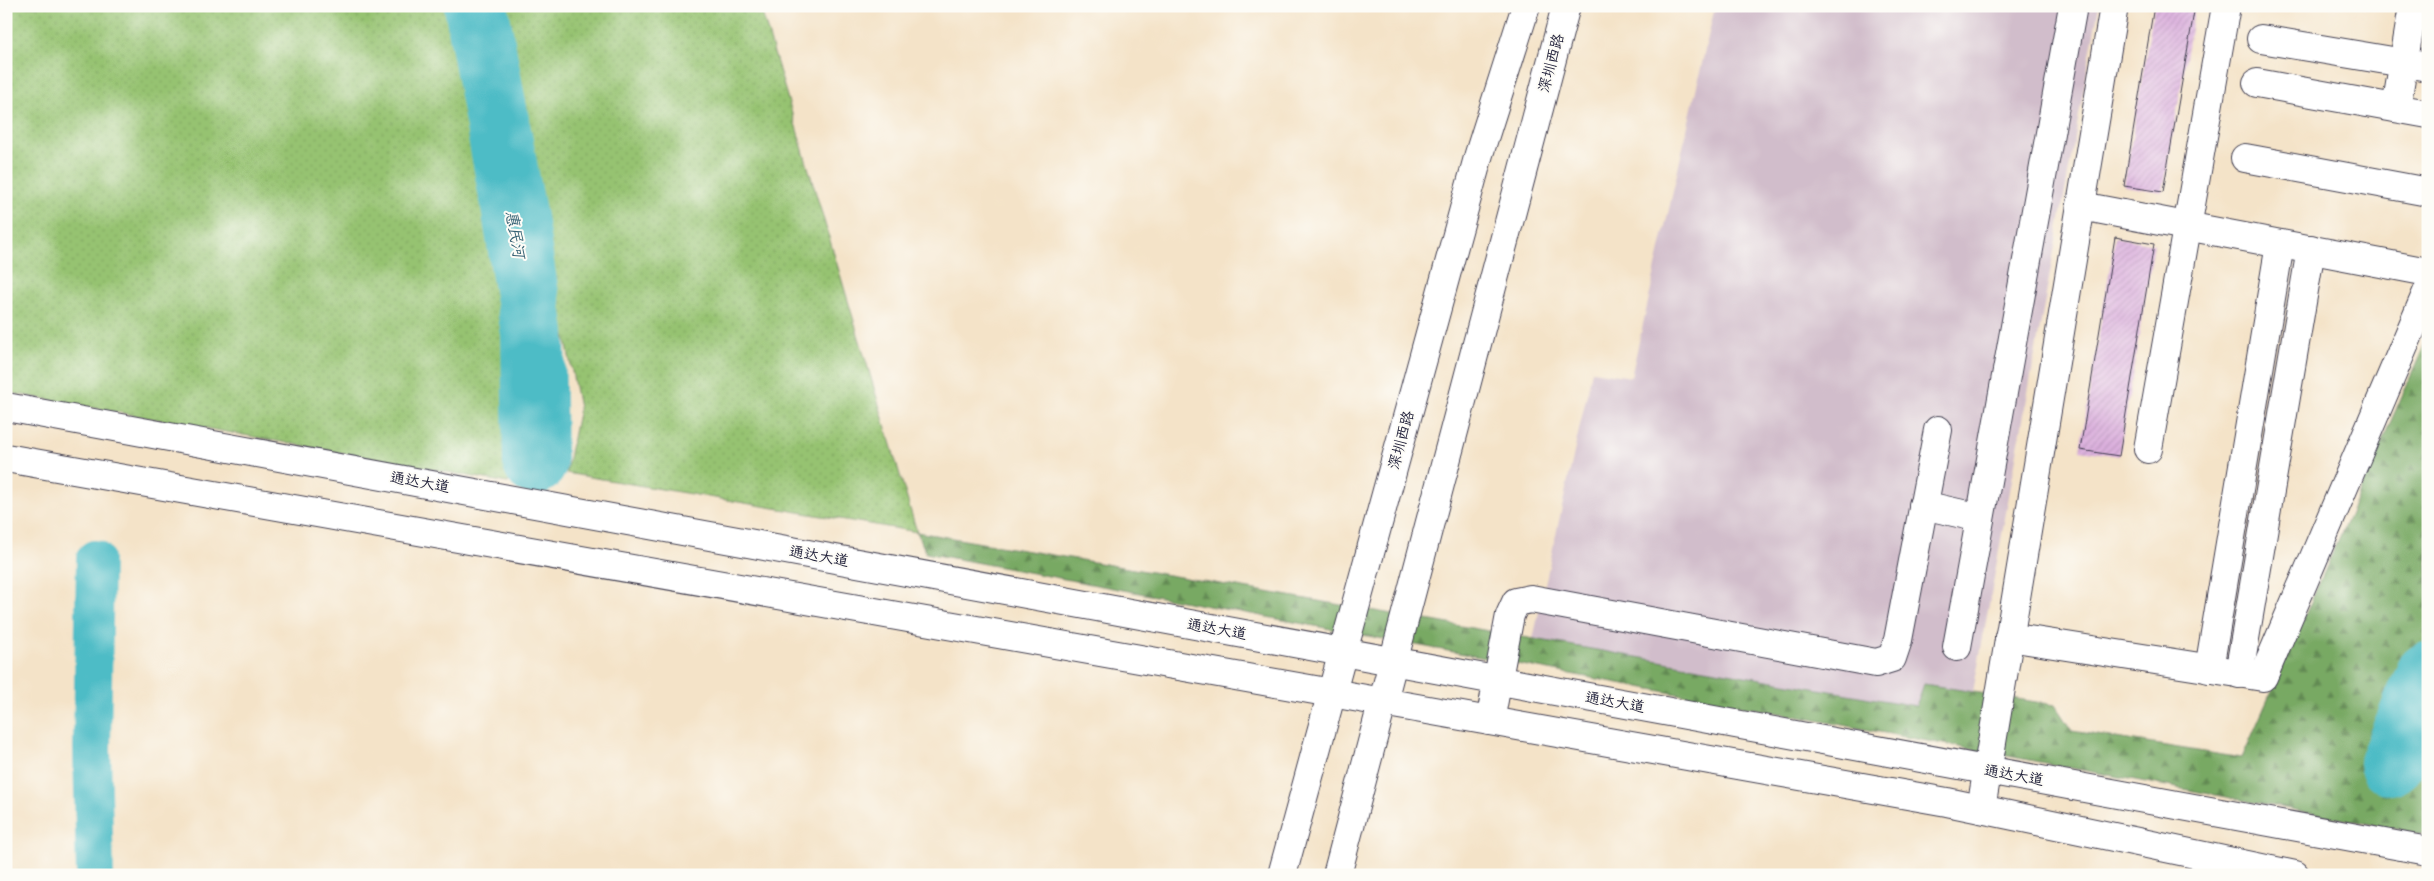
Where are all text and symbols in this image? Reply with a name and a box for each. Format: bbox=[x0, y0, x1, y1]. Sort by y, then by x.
street label: 深圳西路 bbox=[1535, 32, 1568, 95]
water label: 惠民河 bbox=[501, 209, 530, 262]
street label: 深圳西路 bbox=[1385, 409, 1418, 472]
street label: 通达大道 bbox=[389, 468, 451, 497]
street label: 通达大道 bbox=[788, 542, 850, 571]
street label: 通达大道 bbox=[1186, 615, 1248, 644]
street label: 通达大道 bbox=[1584, 688, 1646, 717]
street label: 通达大道 bbox=[1983, 761, 2045, 790]

